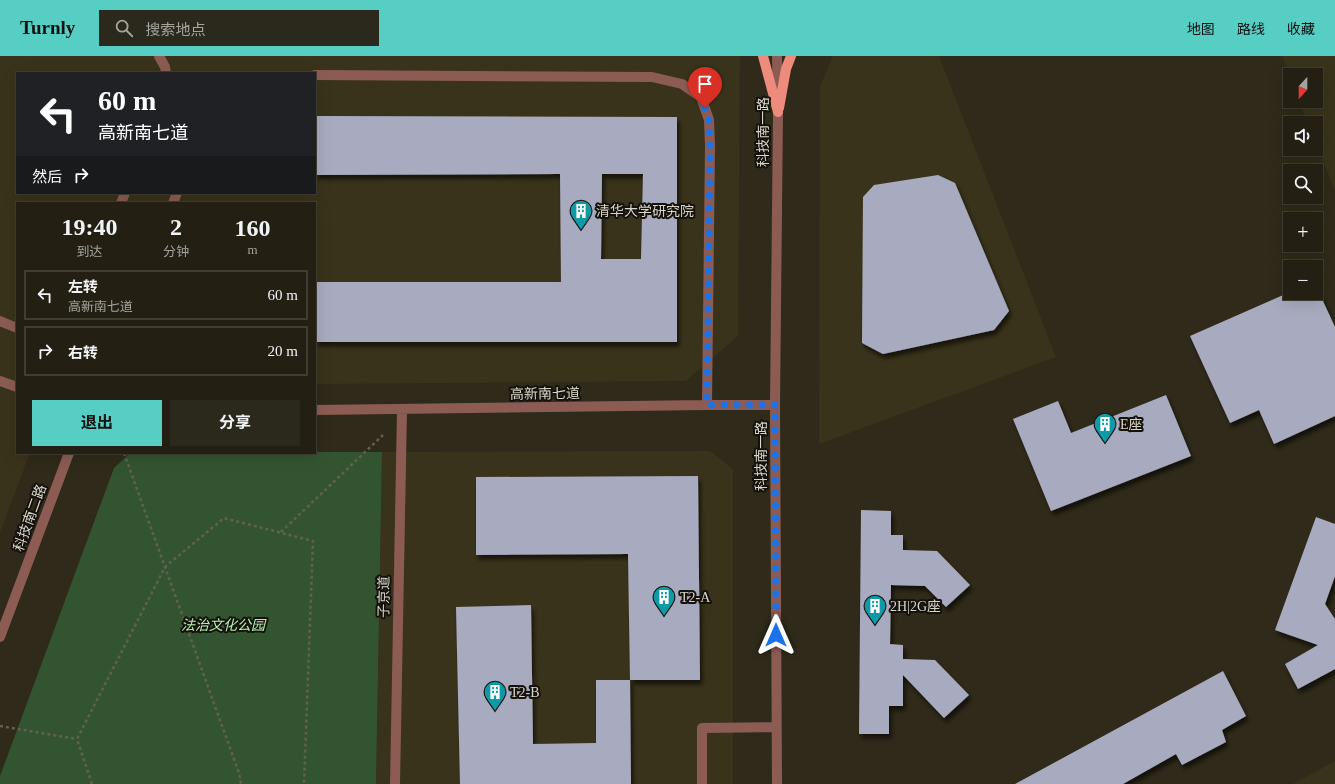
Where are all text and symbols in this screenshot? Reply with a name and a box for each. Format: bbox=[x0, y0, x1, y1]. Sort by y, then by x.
search box bbox=[99, 10, 379, 46]
text: Turnly bbox=[20, 17, 75, 38]
icon: search bbox=[113, 17, 135, 39]
text: 搜索地点 bbox=[145, 22, 205, 38]
text: 地图 bbox=[1187, 22, 1215, 37]
text: 路线 bbox=[1237, 22, 1265, 37]
text: 收藏 bbox=[1287, 22, 1315, 37]
pin bbox=[688, 67, 722, 108]
north arrow bbox=[1283, 68, 1323, 108]
map controls bbox=[1283, 68, 1323, 300]
icon: arrive bbox=[694, 73, 716, 95]
text: 60 m bbox=[98, 85, 156, 116]
icon: left bbox=[32, 88, 84, 140]
street label: 科技南一路 bbox=[756, 97, 771, 167]
button: sound bbox=[1283, 116, 1323, 156]
text: 高新南七道 bbox=[98, 123, 188, 143]
icon: right bbox=[70, 164, 92, 186]
button: search bbox=[1283, 164, 1323, 204]
text: 然后 bbox=[32, 169, 62, 185]
building icon: 清华大学研究院 bbox=[568, 198, 594, 231]
place label: 清华大学研究院 bbox=[596, 203, 694, 219]
button: + bbox=[1283, 212, 1323, 252]
text: 19:40 bbox=[61, 214, 117, 240]
text: 2 bbox=[170, 214, 182, 240]
text: 160 bbox=[234, 215, 270, 241]
text: m bbox=[247, 242, 258, 257]
text: 到达 bbox=[76, 244, 102, 259]
text: 分钟 bbox=[163, 244, 189, 259]
button: − bbox=[1283, 260, 1323, 300]
text: 左转 bbox=[68, 279, 98, 295]
icon: left bbox=[34, 284, 56, 306]
text: 60 m bbox=[268, 287, 298, 303]
text: 高新南七道 bbox=[68, 299, 133, 314]
icon: right bbox=[34, 340, 56, 362]
text: 20 m bbox=[268, 343, 298, 359]
text: 右转 bbox=[68, 345, 98, 361]
street label: 高新南七道 bbox=[510, 386, 580, 402]
button: 退出 bbox=[32, 400, 162, 446]
button: 分享 bbox=[170, 400, 300, 446]
building icon: E座 bbox=[1092, 411, 1118, 444]
place label: E座 bbox=[1120, 417, 1143, 432]
street label: 科技南一路 bbox=[754, 421, 769, 491]
street label: 科技南二路 bbox=[11, 483, 49, 553]
street label: 子京道 bbox=[376, 576, 392, 618]
building icon: T2-A bbox=[651, 584, 677, 617]
place label: T2-A bbox=[680, 590, 711, 605]
building icon: 2H|2G座 bbox=[862, 593, 888, 626]
place label: 2H|2G座 bbox=[890, 599, 941, 614]
position arrow bbox=[755, 614, 797, 656]
park label: 法治文化公园 bbox=[181, 618, 267, 633]
building icon: T2-B bbox=[482, 679, 508, 712]
place label: T2-B bbox=[510, 685, 540, 700]

